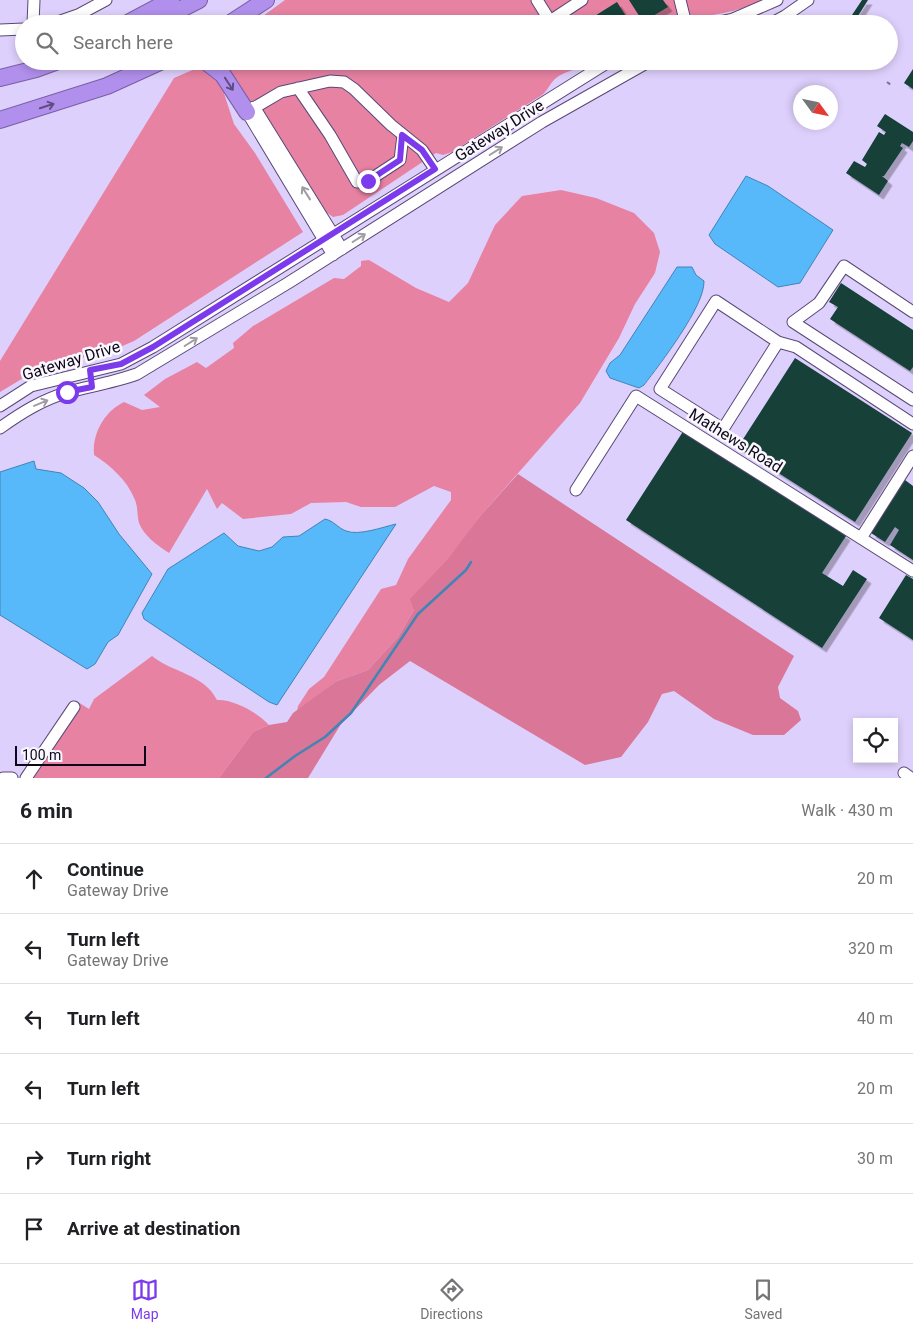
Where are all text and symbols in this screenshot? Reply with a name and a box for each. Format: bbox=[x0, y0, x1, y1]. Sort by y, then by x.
search box bbox=[15, 15, 898, 70]
icon: search bbox=[33, 29, 61, 57]
text: Search here bbox=[73, 31, 173, 54]
one-way arrow bbox=[224, 76, 234, 90]
north arrow bbox=[793, 85, 838, 130]
street label: Gateway Drive bbox=[451, 95, 547, 165]
one-way arrow bbox=[38, 101, 54, 110]
one-way arrow bbox=[488, 146, 502, 156]
route end bbox=[357, 170, 380, 193]
one-way arrow bbox=[301, 186, 311, 200]
one-way arrow bbox=[351, 233, 365, 243]
street label: Gateway Drive bbox=[20, 337, 122, 384]
one-way arrow bbox=[183, 337, 197, 347]
route start bbox=[56, 381, 79, 404]
one-way arrow bbox=[34, 397, 49, 406]
street label: Mathews Road bbox=[686, 404, 786, 477]
map controls bbox=[853, 718, 898, 763]
button: locate bbox=[853, 718, 898, 763]
scale bar bbox=[15, 743, 146, 766]
text: 100 m bbox=[22, 747, 61, 763]
text: 6 min bbox=[20, 799, 73, 823]
text: Walk · 430 m bbox=[801, 801, 893, 820]
text: Continue bbox=[67, 858, 144, 881]
icon: ahead bbox=[20, 865, 48, 893]
text: 20 m bbox=[857, 869, 893, 888]
text: Gateway Drive bbox=[67, 881, 168, 900]
text: Turn left bbox=[67, 928, 140, 951]
icon: left bbox=[20, 935, 48, 963]
text: 320 m bbox=[848, 939, 893, 958]
text: Gateway Drive bbox=[67, 951, 168, 970]
icon: left bbox=[20, 1005, 48, 1033]
text: Turn left bbox=[67, 1007, 140, 1030]
text: 40 m bbox=[857, 1009, 893, 1028]
icon: left bbox=[20, 1075, 48, 1103]
text: Turn left bbox=[67, 1077, 140, 1100]
text: 20 m bbox=[857, 1079, 893, 1098]
icon: right bbox=[20, 1145, 48, 1173]
text: Turn right bbox=[67, 1147, 151, 1170]
text: 30 m bbox=[857, 1149, 893, 1168]
icon: arrive bbox=[20, 1215, 48, 1243]
text: Arrive at destination bbox=[67, 1217, 240, 1240]
tab: Map bbox=[131, 1276, 159, 1322]
tab: Directions bbox=[420, 1276, 483, 1322]
tab: Saved bbox=[744, 1276, 782, 1322]

